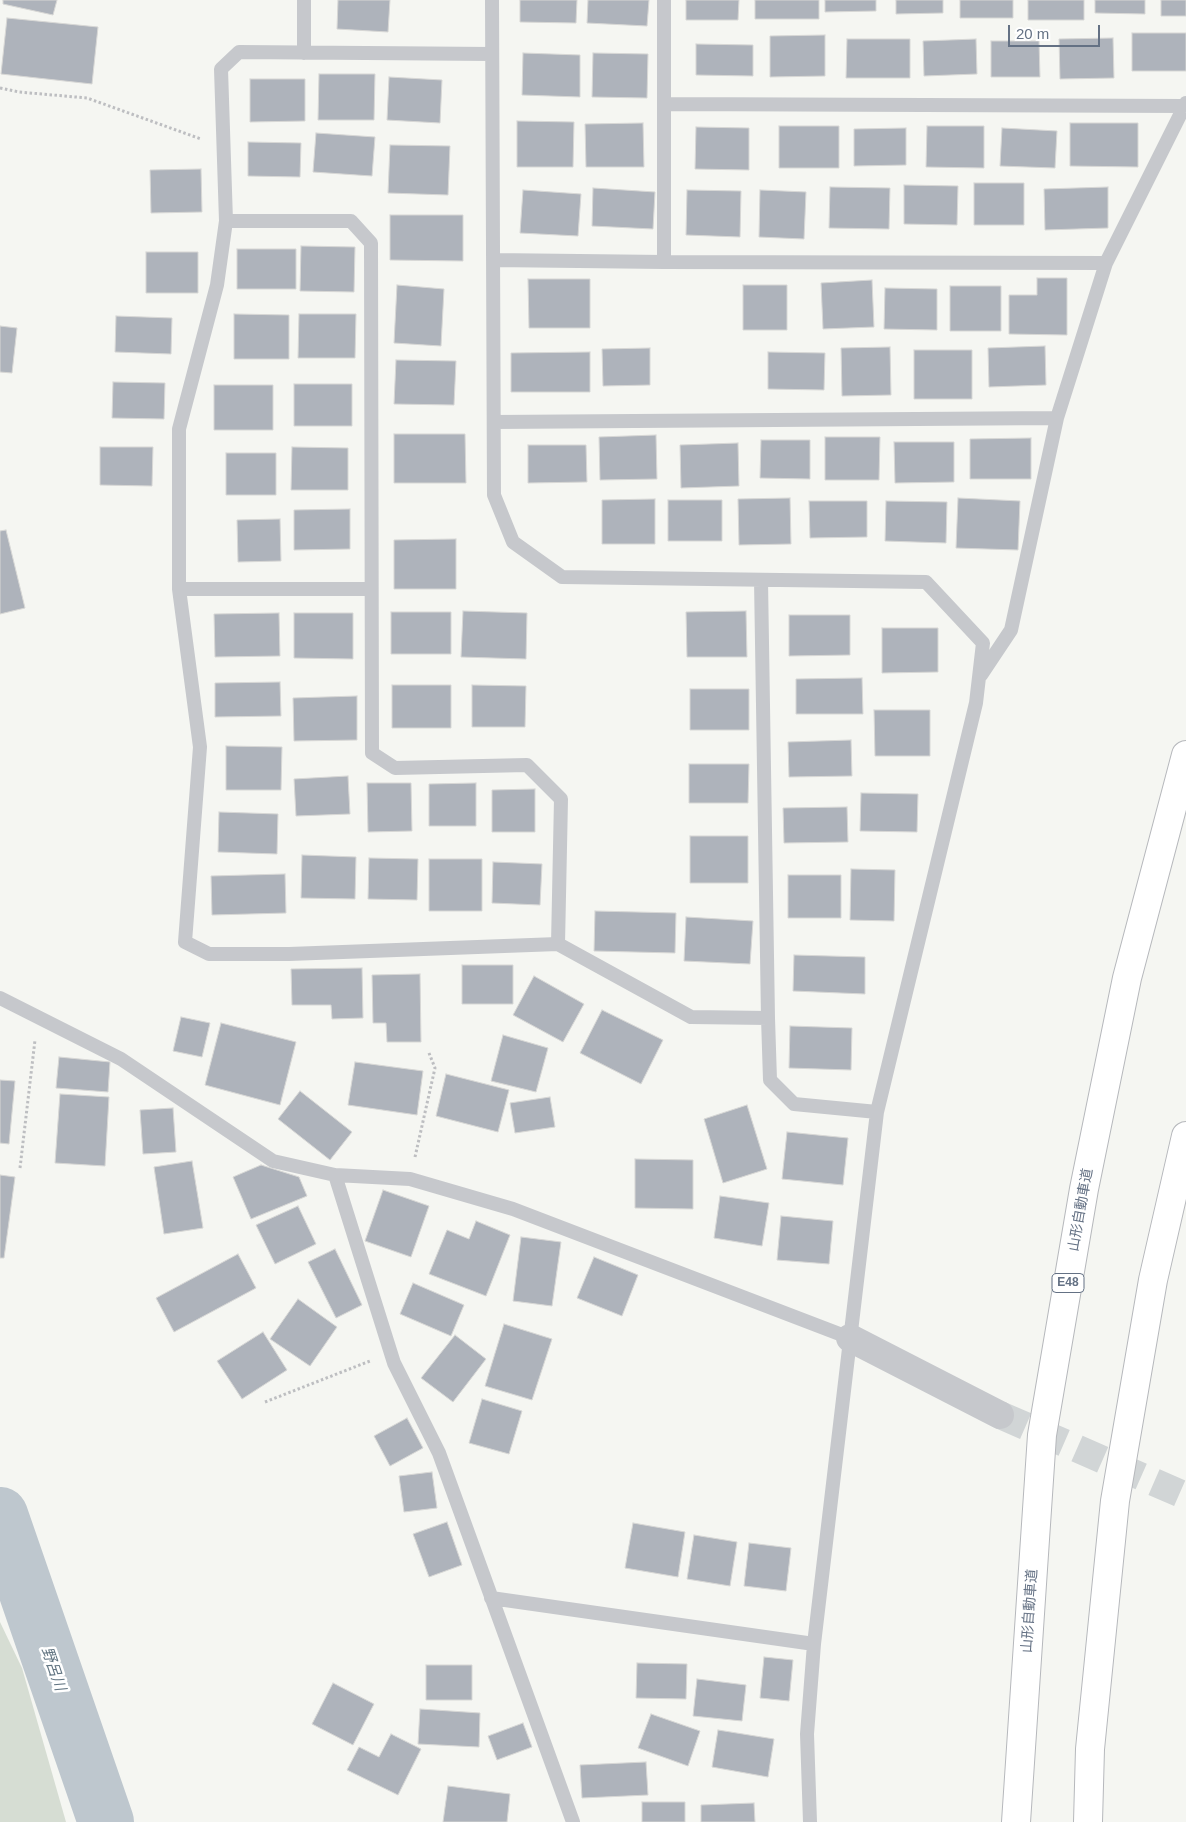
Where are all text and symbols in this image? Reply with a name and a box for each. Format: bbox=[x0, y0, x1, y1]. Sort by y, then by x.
scale bar bbox=[1011, 15, 1104, 47]
text: 20 m bbox=[1016, 25, 1049, 42]
street label: 山形自動車道 bbox=[1065, 1167, 1097, 1253]
road number: E48 bbox=[1052, 1274, 1084, 1292]
street label: 山形自動車道 bbox=[1019, 1569, 1041, 1653]
water label: 野呂川 bbox=[37, 1645, 69, 1693]

